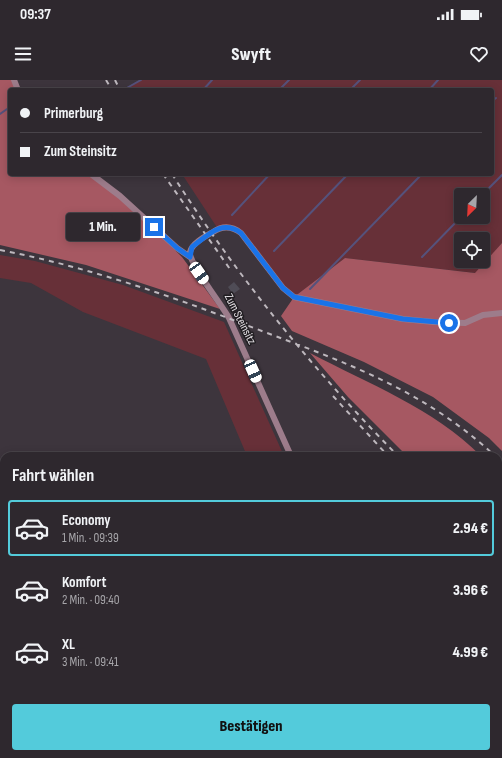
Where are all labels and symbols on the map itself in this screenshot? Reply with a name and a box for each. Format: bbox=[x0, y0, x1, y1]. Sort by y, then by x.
north arrow bbox=[454, 188, 490, 224]
callout: 1 Min. bbox=[66, 213, 140, 241]
route end bbox=[145, 218, 163, 236]
car bbox=[187, 260, 211, 286]
street label: Zum Steinsitz bbox=[221, 291, 259, 347]
route start bbox=[440, 314, 458, 332]
car bbox=[243, 358, 263, 384]

